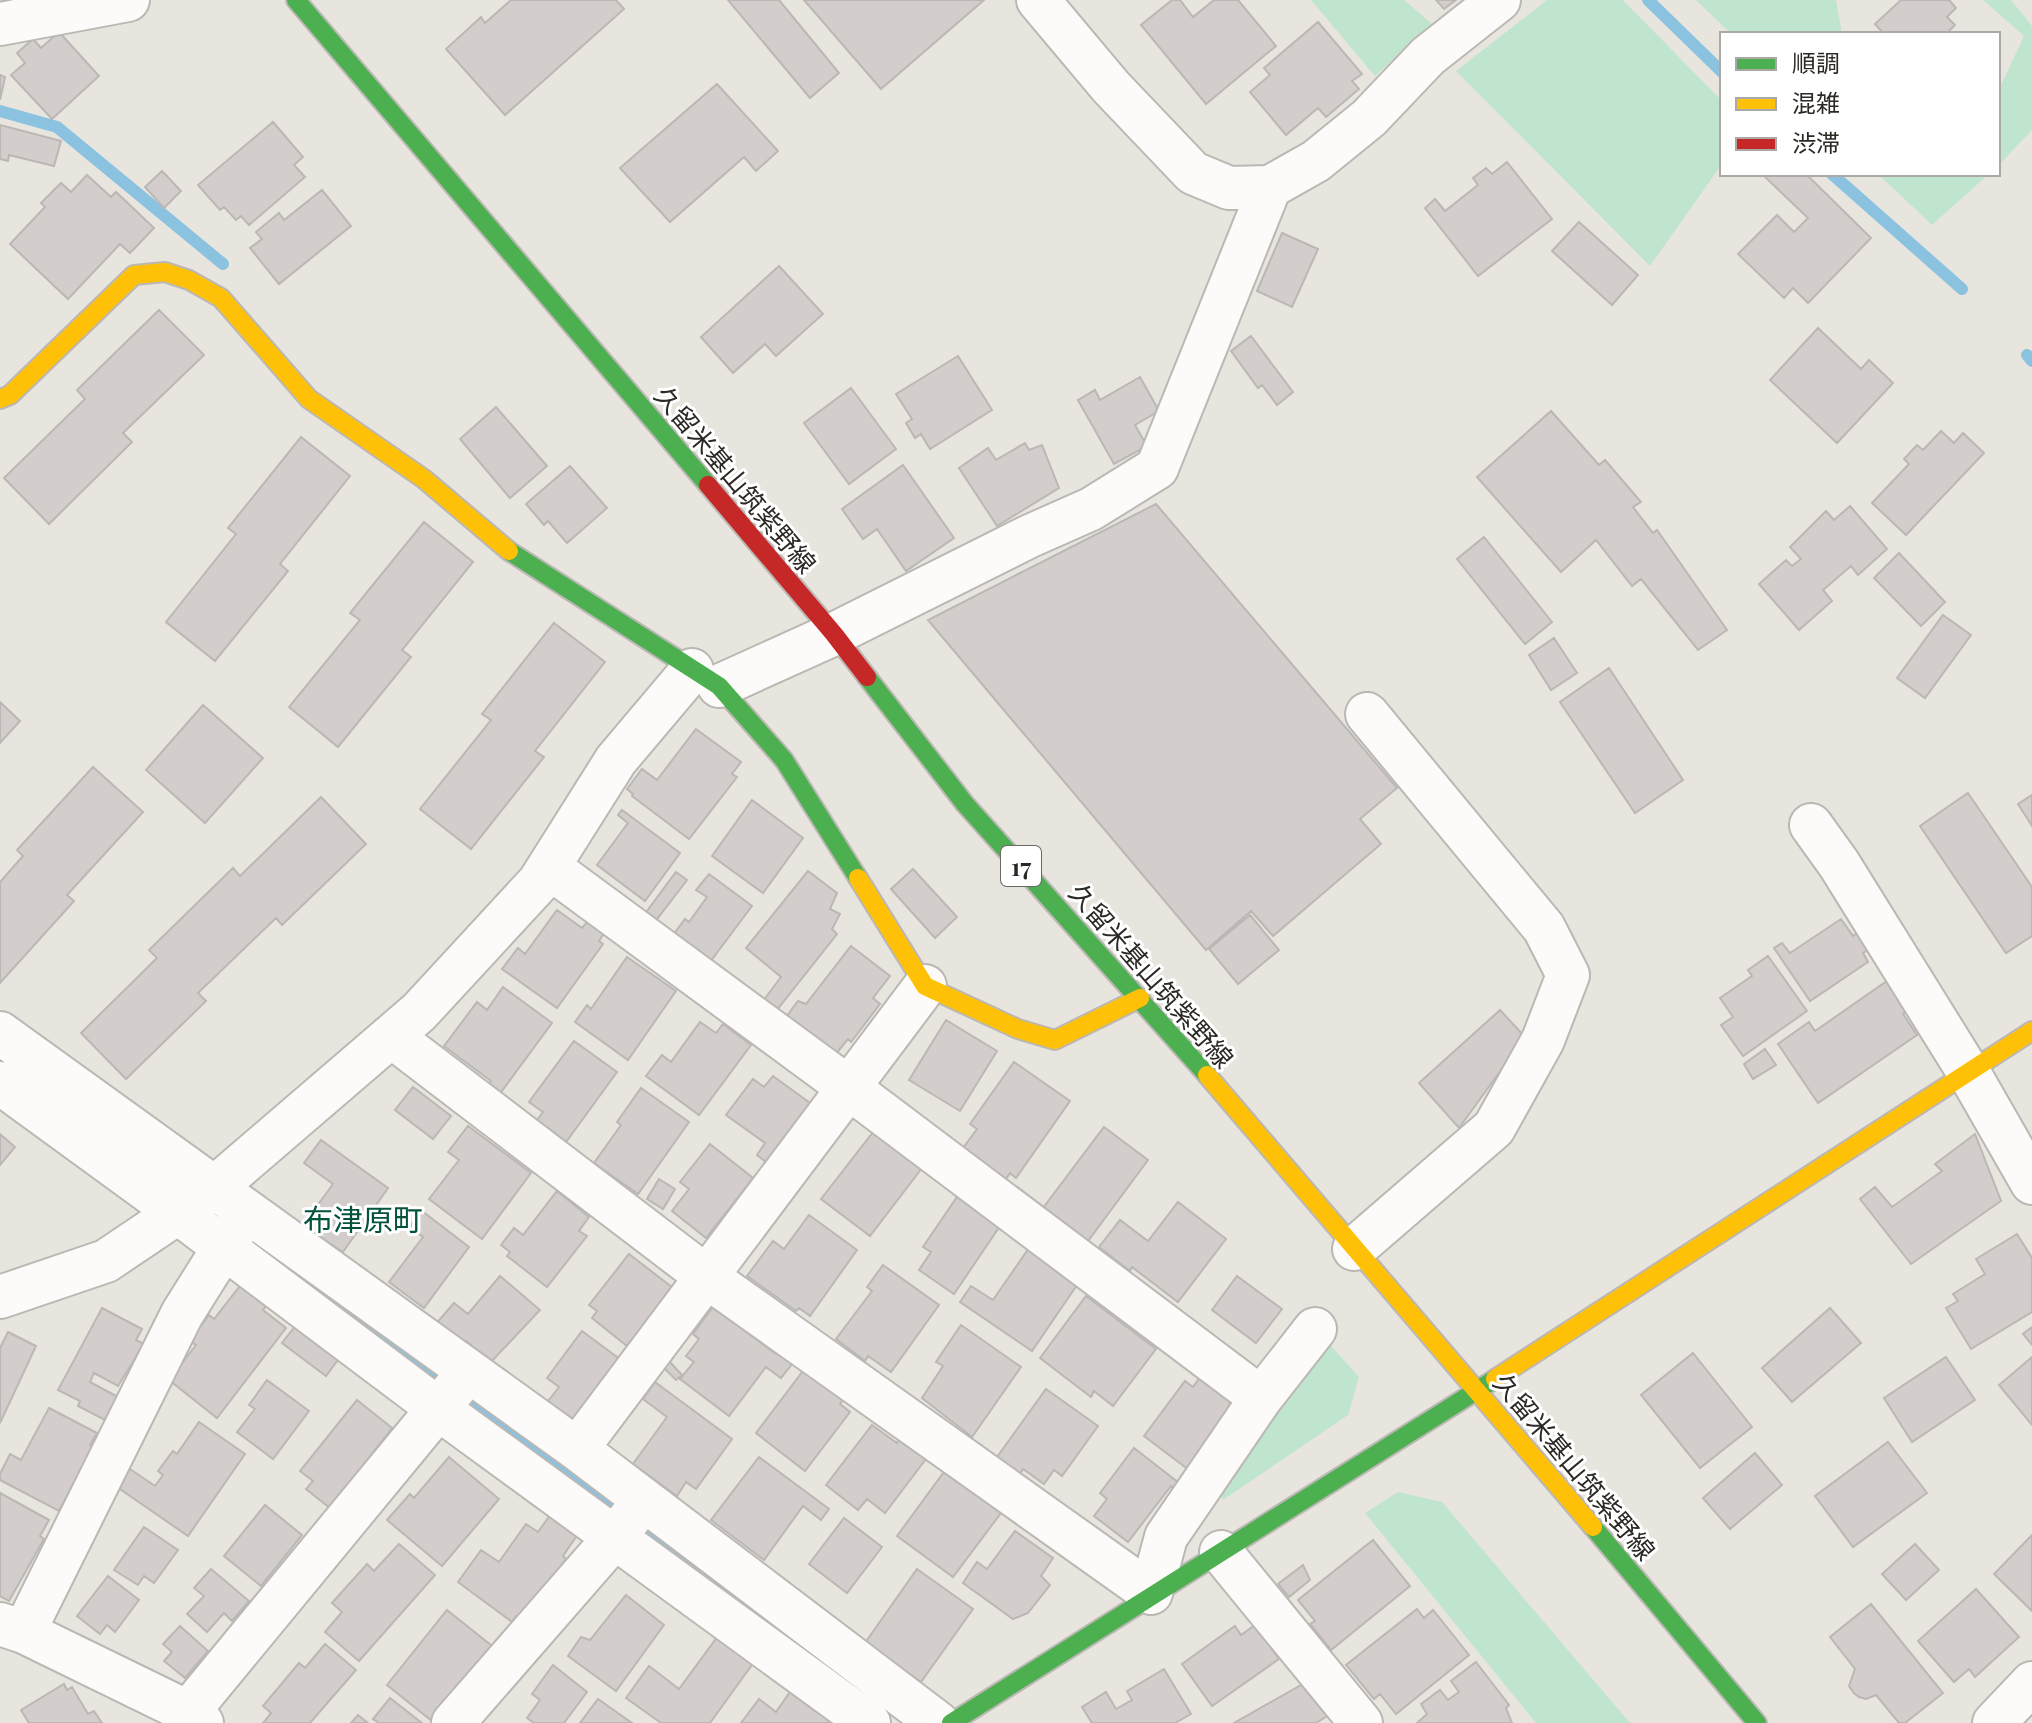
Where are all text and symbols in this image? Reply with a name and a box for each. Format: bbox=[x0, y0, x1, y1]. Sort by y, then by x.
legend bbox=[1720, 32, 2000, 176]
text: 順調 bbox=[1792, 46, 1840, 78]
text: 混雑 bbox=[1792, 86, 1840, 118]
text: 渋滞 bbox=[1792, 126, 1840, 158]
street label: 久留米基山筑紫野線 bbox=[647, 378, 825, 580]
road number: 17 bbox=[1001, 846, 1041, 886]
street label: 久留米基山筑紫野線 bbox=[1062, 875, 1242, 1075]
district label: 布津原町 bbox=[303, 1199, 423, 1239]
street label: 久留米基山筑紫野線 bbox=[1486, 1365, 1664, 1567]

